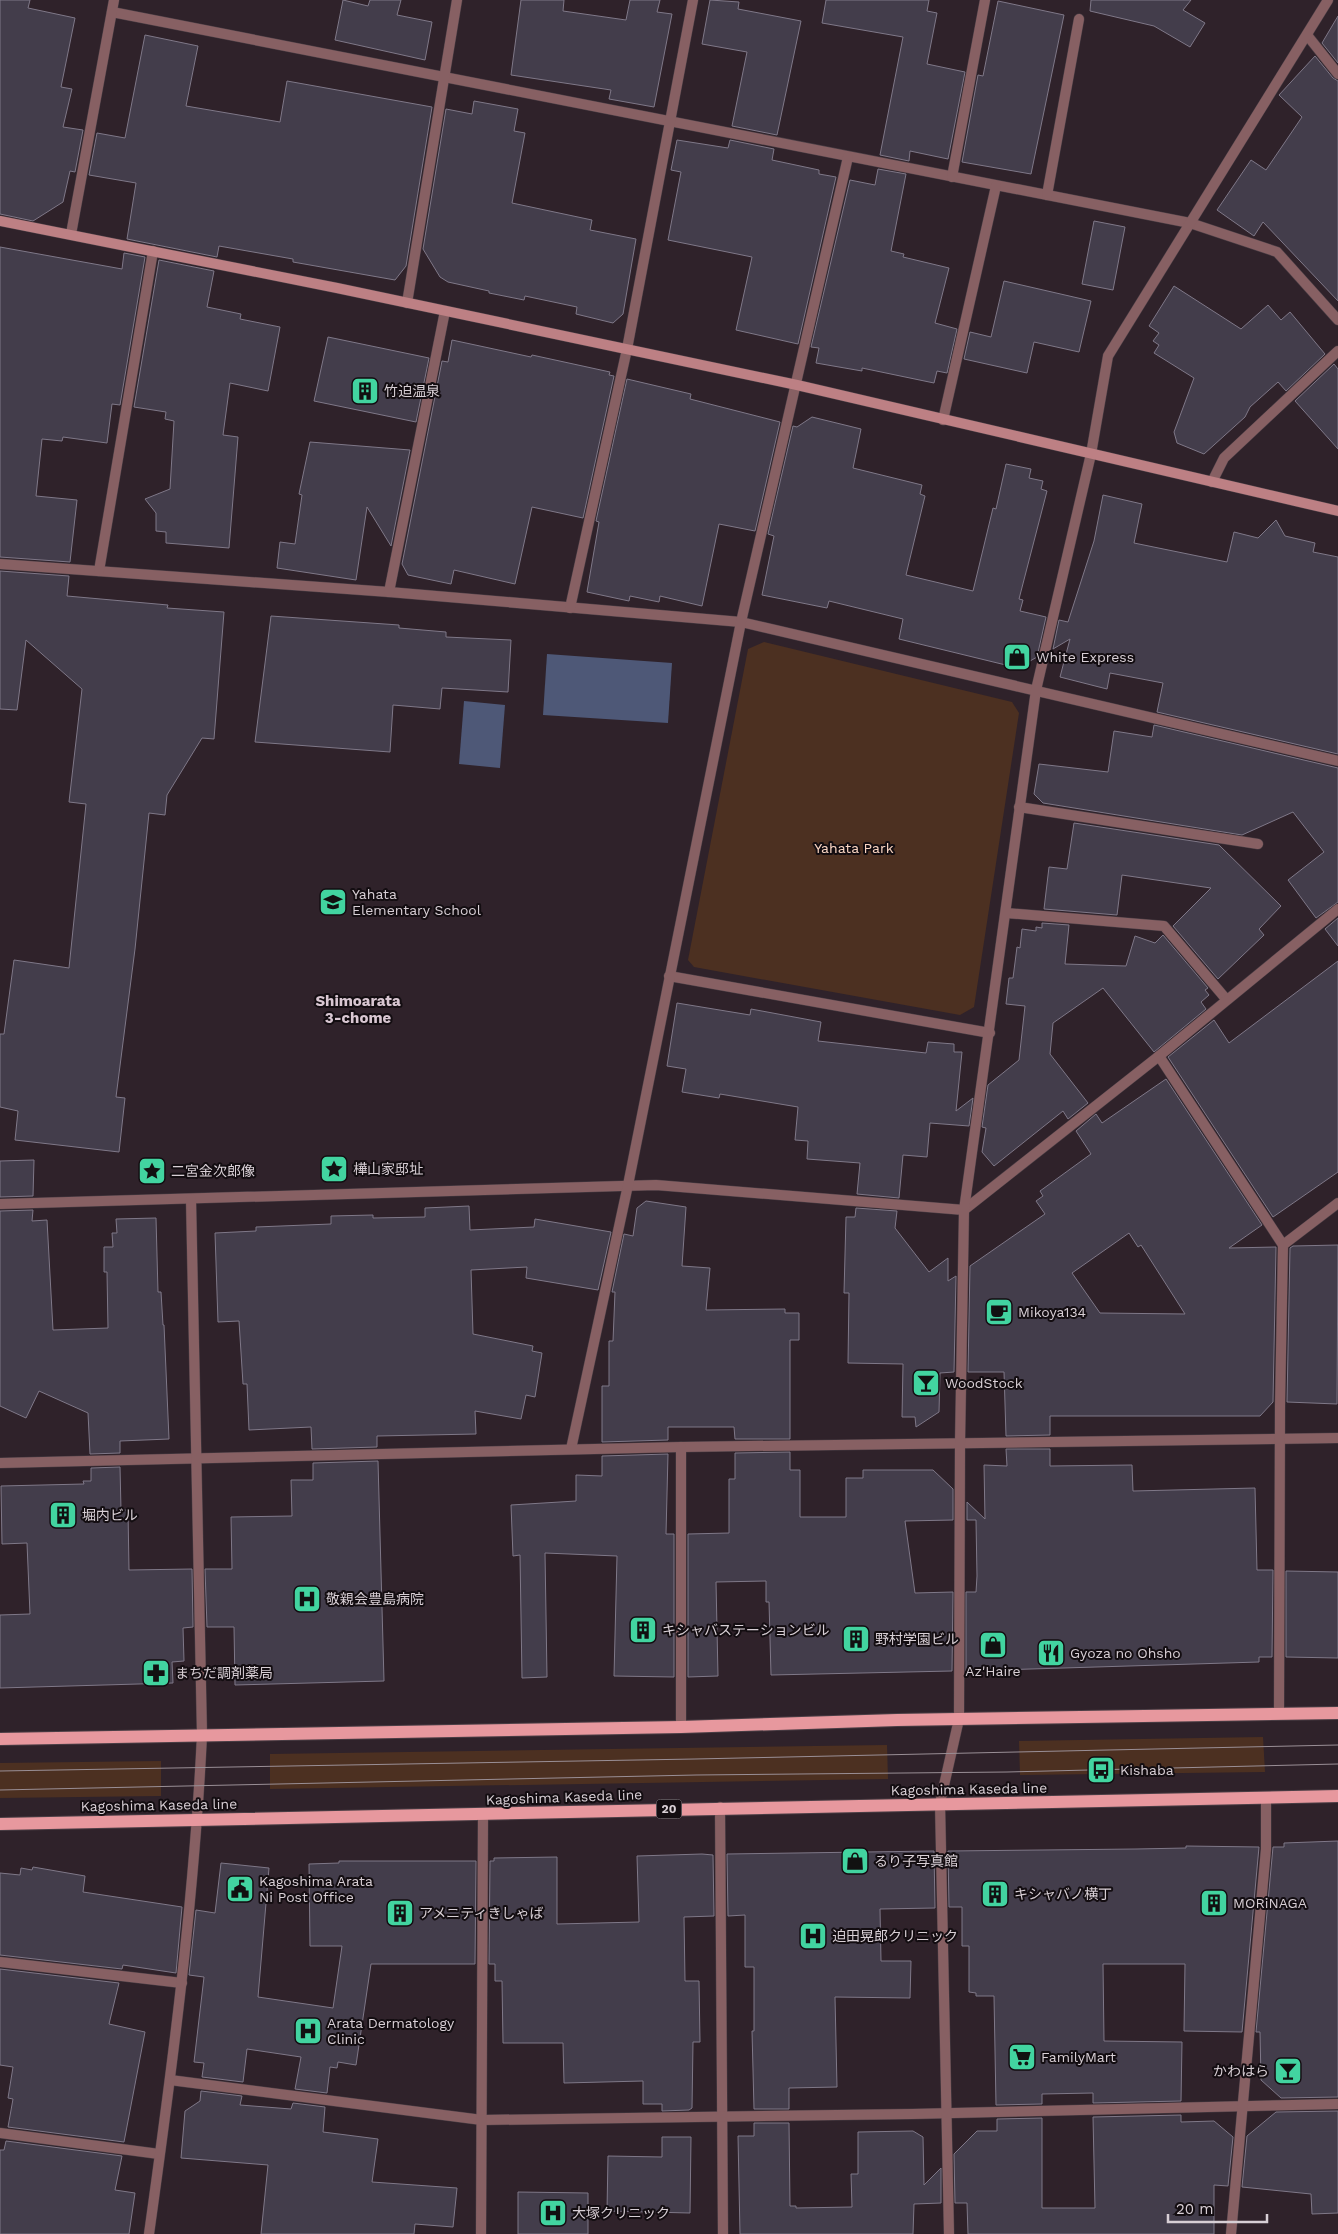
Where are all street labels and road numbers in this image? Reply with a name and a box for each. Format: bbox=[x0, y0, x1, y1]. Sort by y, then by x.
street label: Kagoshima Kaseda line bbox=[891, 1780, 1047, 1798]
street label: Kagoshima Kaseda line bbox=[486, 1786, 642, 1808]
street label: Kagoshima Kaseda line bbox=[81, 1796, 237, 1814]
road number: 20 bbox=[656, 1800, 682, 1818]

